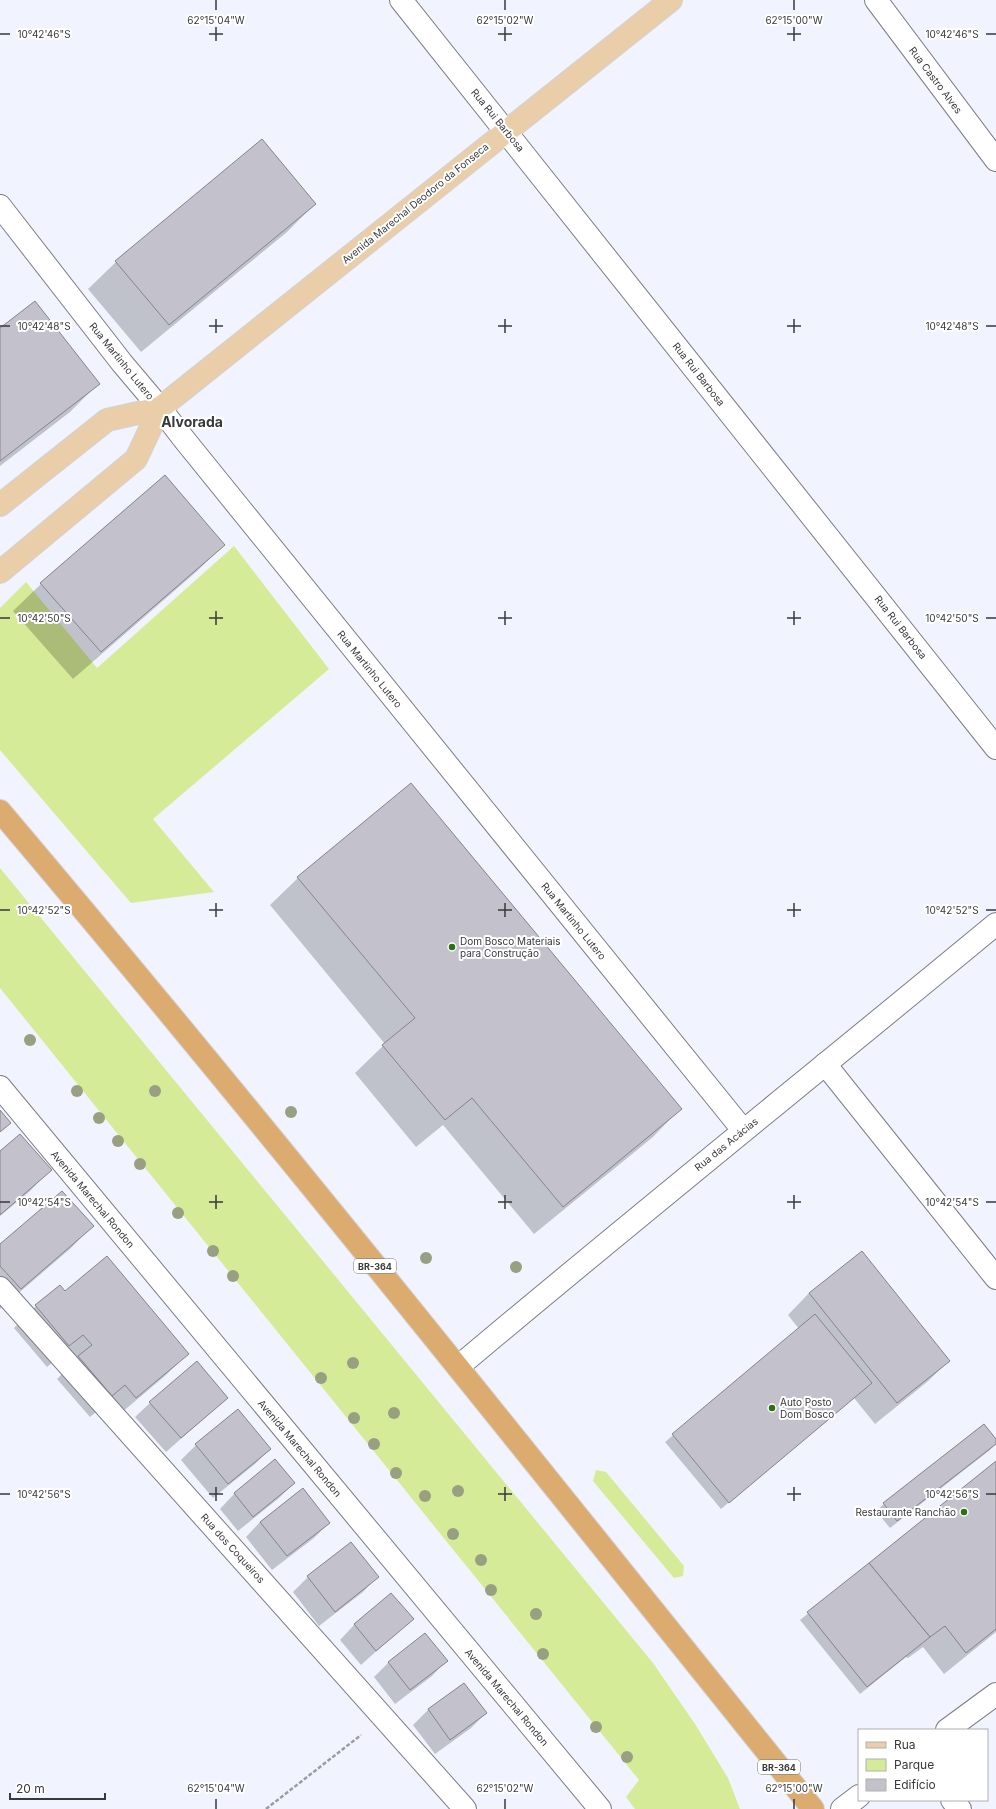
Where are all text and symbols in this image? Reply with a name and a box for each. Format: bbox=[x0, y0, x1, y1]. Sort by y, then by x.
text: 62°15'04"W bbox=[187, 14, 245, 26]
text: 62°15'02"W bbox=[477, 14, 534, 26]
text: 62°15'00"W bbox=[765, 14, 823, 26]
text: 10°42'46"S bbox=[17, 28, 71, 40]
text: 10°42'46"S bbox=[925, 28, 979, 40]
street label: Rua Castro Alves bbox=[907, 44, 965, 116]
street label: Rua Rui Barbosa bbox=[469, 86, 527, 154]
street label: Avenida Marechal Deodoro da Fonseca bbox=[339, 140, 491, 266]
text: 10°42'48"S bbox=[17, 320, 71, 332]
street label: Rua Martinho Lutero bbox=[87, 320, 157, 402]
text: 10°42'48"S bbox=[925, 320, 979, 332]
street label: Rua Rui Barbosa bbox=[670, 340, 728, 408]
district label: Alvorada bbox=[161, 413, 223, 430]
street label: Rua Rui Barbosa bbox=[872, 593, 930, 661]
text: 10°42'50"S bbox=[17, 612, 71, 624]
text: 10°42'50"S bbox=[925, 612, 979, 624]
street label: Rua Martinho Lutero bbox=[335, 628, 405, 710]
street label: Rua Martinho Lutero bbox=[539, 880, 609, 962]
text: 10°42'52"S bbox=[17, 904, 71, 916]
text: 10°42'52"S bbox=[925, 904, 979, 916]
place label: Dom Bosco Materiais para Construção bbox=[460, 935, 560, 959]
marker: Dom Bosco Materiais para Construção bbox=[447, 942, 457, 952]
street label: Rua das Acácias bbox=[692, 1115, 760, 1173]
street label: Avenida Marechal Rondon bbox=[49, 1148, 137, 1250]
text: 10°42'54"S bbox=[17, 1196, 71, 1208]
text: 10°42'54"S bbox=[925, 1196, 979, 1208]
road number: BR-364 bbox=[354, 1259, 396, 1273]
place label: Auto Posto Dom Bosco bbox=[780, 1396, 834, 1420]
street label: Avenida Marechal Rondon bbox=[256, 1397, 344, 1499]
marker: Auto Posto Dom Bosco bbox=[767, 1403, 777, 1413]
text: 10°42'56"S bbox=[17, 1488, 71, 1500]
text: 10°42'56"S bbox=[925, 1488, 979, 1500]
place label: Restaurante Ranchão bbox=[856, 1506, 956, 1518]
marker: Restaurante Ranchão bbox=[959, 1507, 969, 1517]
street label: Rua dos Coqueiros bbox=[199, 1511, 267, 1585]
street label: Avenida Marechal Rondon bbox=[463, 1646, 551, 1748]
legend bbox=[858, 1729, 988, 1801]
text: Rua bbox=[894, 1737, 916, 1752]
text: Parque bbox=[894, 1757, 934, 1772]
road number: BR-364 bbox=[758, 1760, 800, 1774]
scale bar bbox=[10, 1775, 105, 1801]
text: Edifício bbox=[894, 1777, 936, 1792]
text: 20 m bbox=[16, 1781, 45, 1796]
text: 62°15'04"W bbox=[187, 1782, 245, 1794]
text: 62°15'02"W bbox=[477, 1782, 534, 1794]
text: 62°15'00"W bbox=[765, 1782, 823, 1794]

